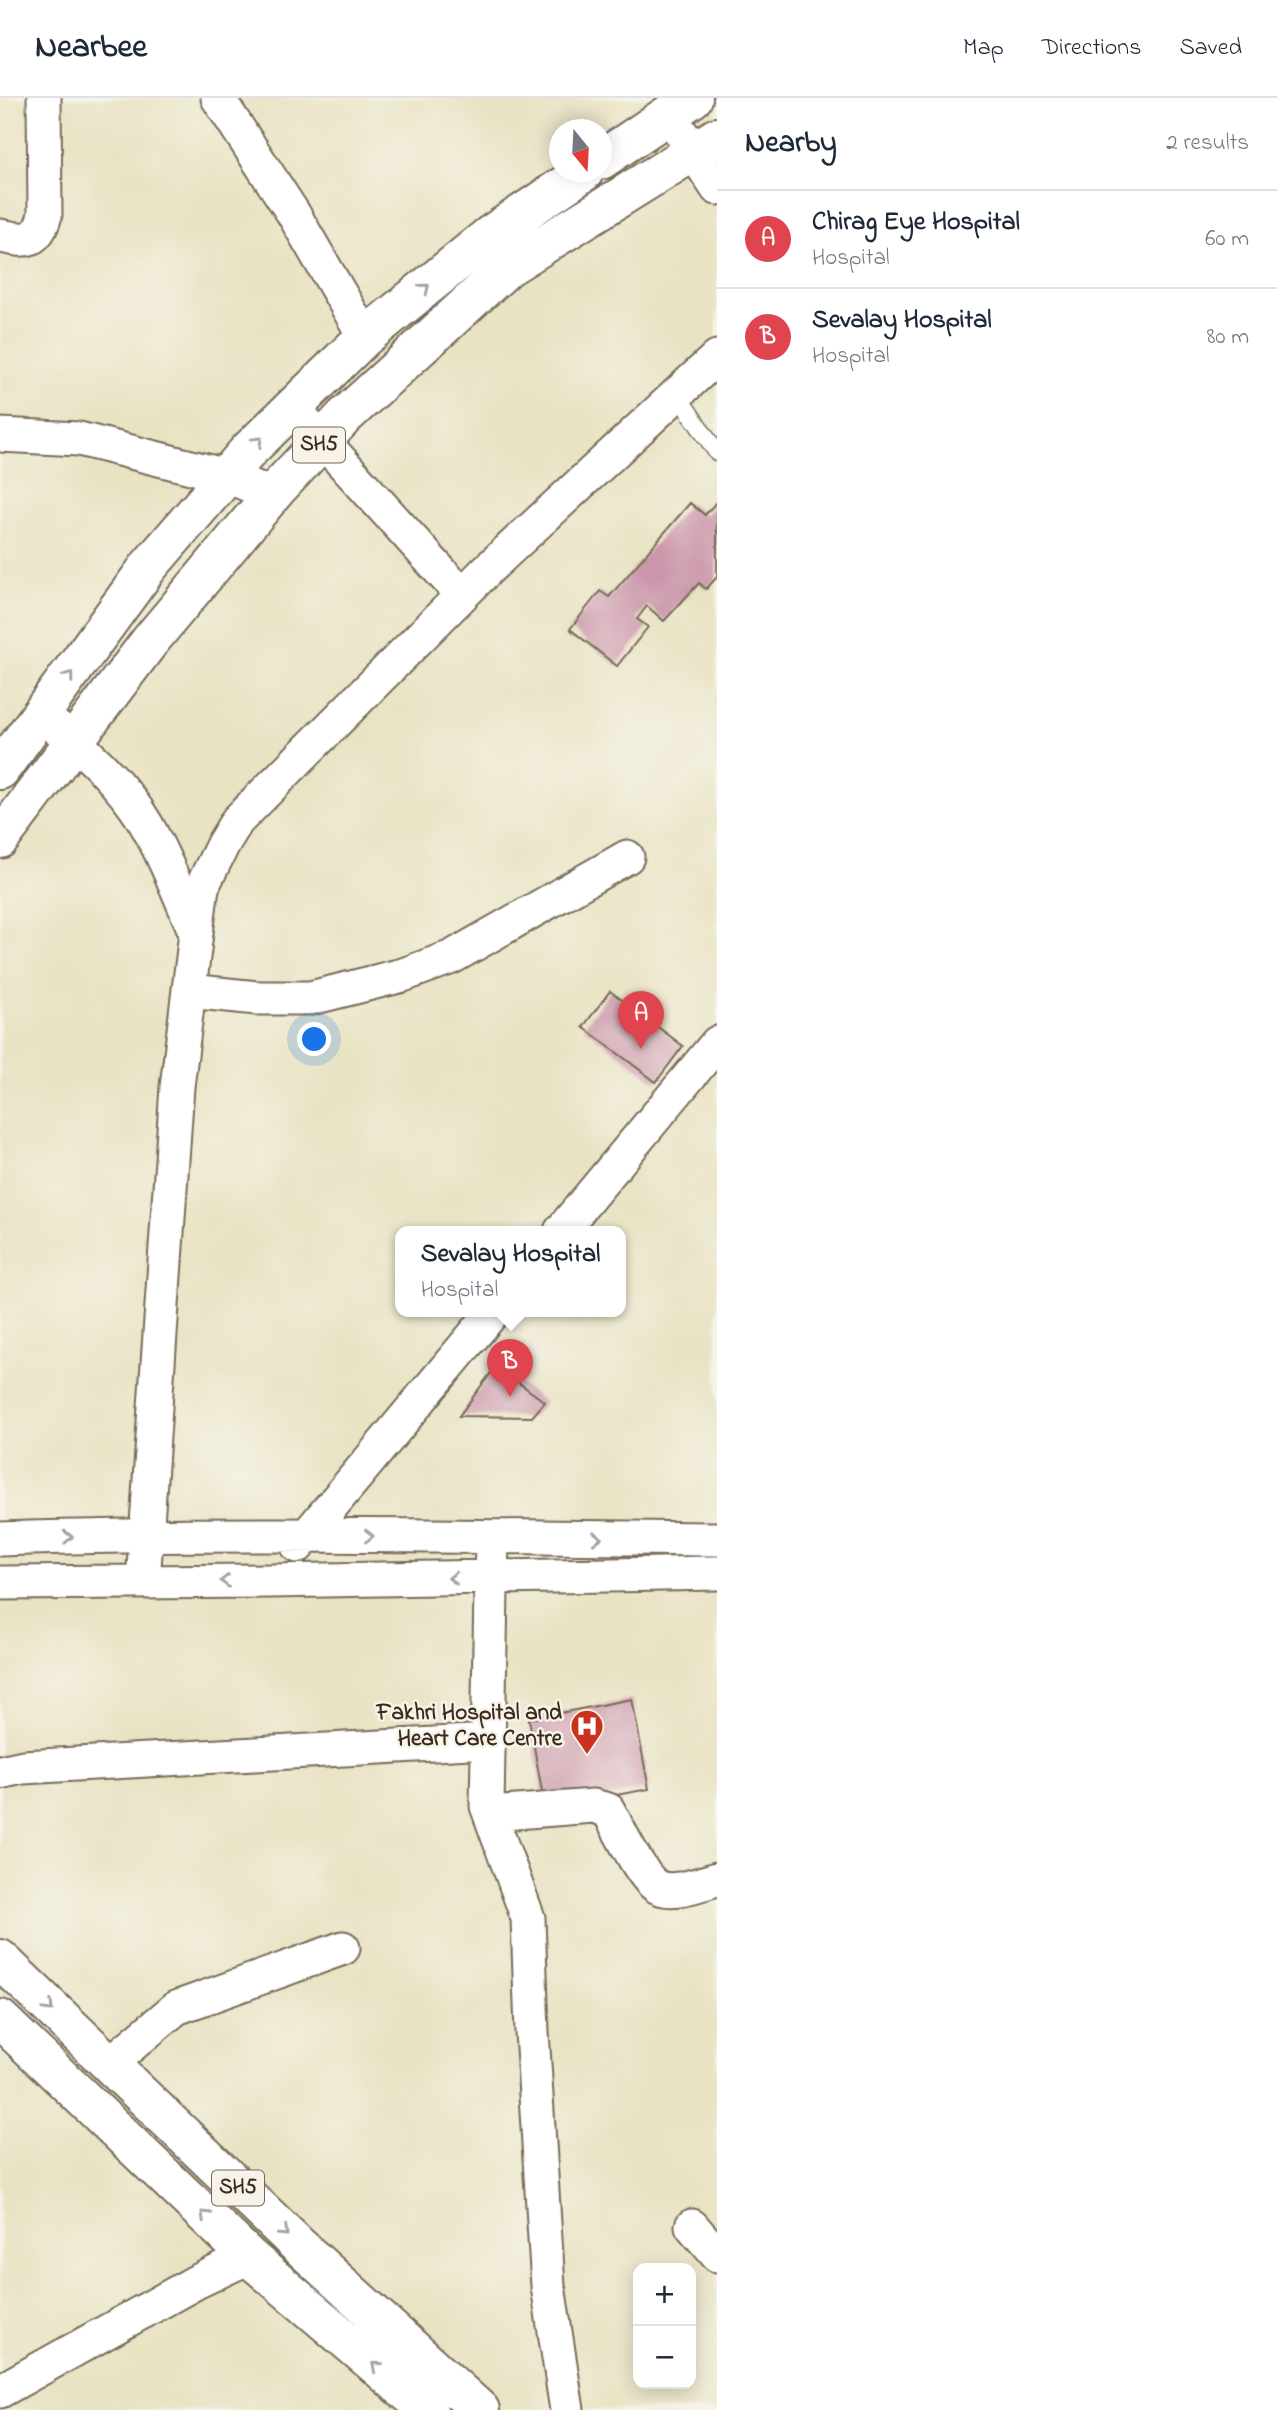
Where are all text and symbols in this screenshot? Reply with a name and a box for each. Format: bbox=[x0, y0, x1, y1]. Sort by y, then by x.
text: Nearbee bbox=[35, 24, 147, 72]
text: Map bbox=[963, 31, 1004, 66]
text: Directions bbox=[1042, 31, 1141, 66]
text: Saved bbox=[1179, 31, 1242, 66]
north arrow bbox=[549, 119, 612, 182]
text: Nearby bbox=[745, 122, 837, 166]
text: 2 results bbox=[1166, 127, 1249, 160]
text: Chirag Eye Hospital bbox=[812, 204, 1020, 242]
text: A bbox=[761, 223, 775, 256]
text: 60 m bbox=[1205, 223, 1249, 256]
text: Hospital bbox=[812, 242, 890, 275]
one-way arrow bbox=[417, 284, 430, 296]
text: Sevalay Hospital bbox=[812, 302, 992, 340]
text: B bbox=[760, 321, 776, 354]
text: 80 m bbox=[1207, 321, 1249, 354]
text: Hospital bbox=[812, 340, 890, 373]
road number: SH5 bbox=[293, 428, 345, 462]
one-way arrow bbox=[249, 437, 262, 450]
one-way arrow bbox=[61, 671, 73, 684]
pin: A bbox=[618, 991, 664, 1049]
your location bbox=[297, 1022, 331, 1056]
popup bbox=[395, 1226, 626, 1317]
text: Sevalay Hospital bbox=[421, 1236, 600, 1274]
text: Hospital bbox=[421, 1274, 498, 1307]
pin: B bbox=[487, 1339, 533, 1397]
one-way arrow bbox=[364, 1528, 375, 1544]
one-way arrow bbox=[63, 1529, 74, 1545]
one-way arrow bbox=[592, 1530, 602, 1546]
one-way arrow bbox=[447, 1570, 458, 1586]
one-way arrow bbox=[220, 1573, 230, 1589]
place label: Fakhri Hospital and Heart Care Centre bbox=[376, 1697, 563, 1756]
hospital icon: Fakhri Hospital and Heart Care Centre bbox=[568, 1707, 606, 1756]
one-way arrow bbox=[41, 1999, 53, 2011]
road number: SH5 bbox=[212, 2170, 264, 2206]
one-way arrow bbox=[201, 2211, 214, 2224]
one-way arrow bbox=[276, 2223, 289, 2236]
map controls bbox=[633, 2263, 696, 2389]
button: + bbox=[633, 2263, 696, 2326]
button: − bbox=[633, 2326, 696, 2389]
one-way arrow bbox=[371, 2362, 384, 2374]

